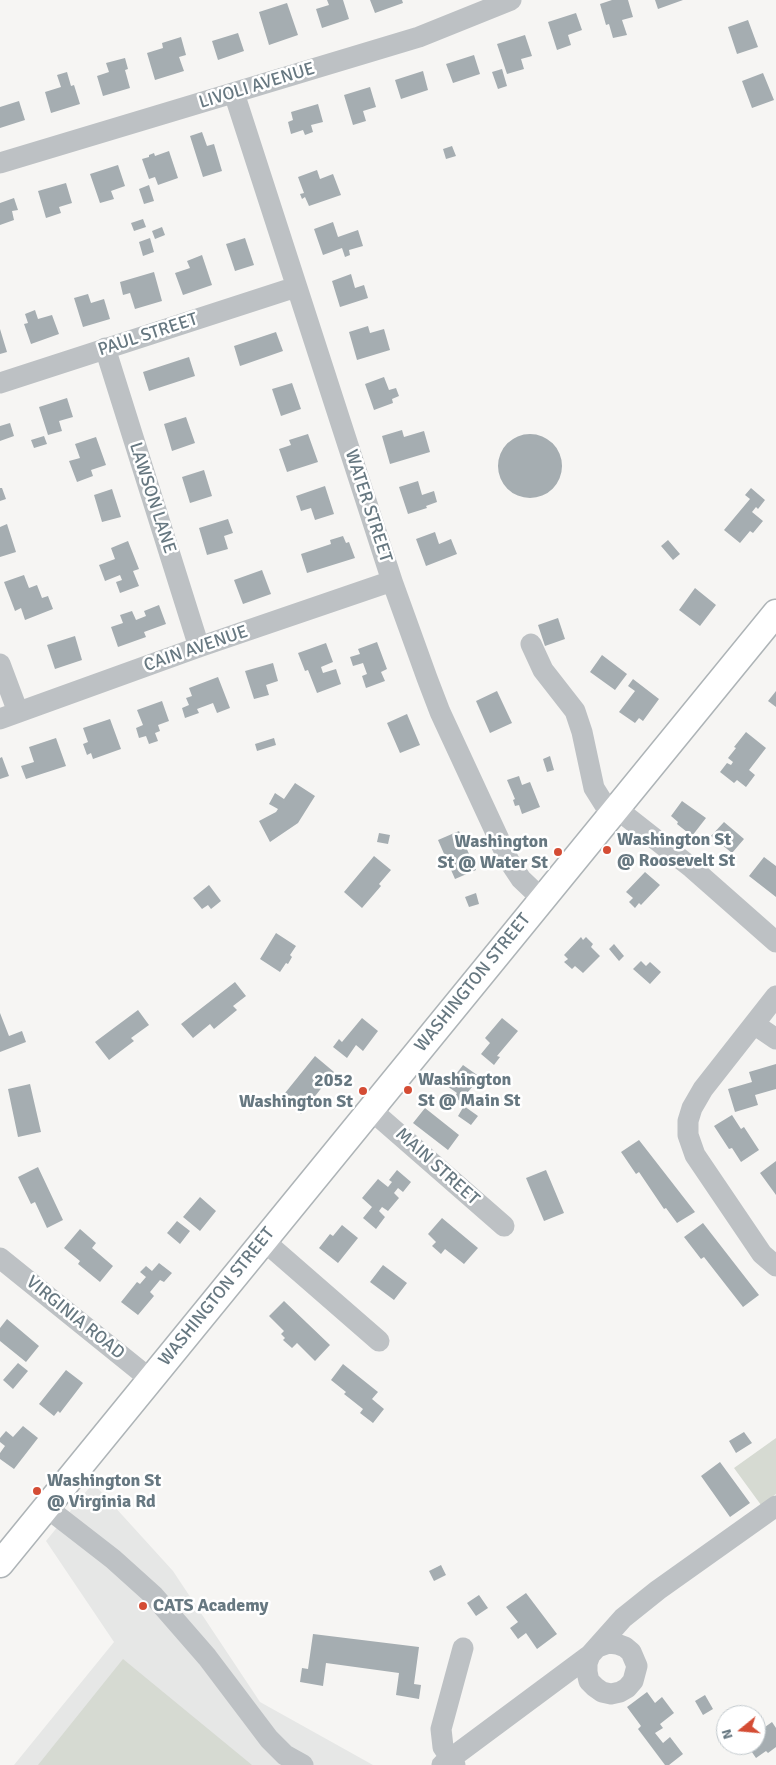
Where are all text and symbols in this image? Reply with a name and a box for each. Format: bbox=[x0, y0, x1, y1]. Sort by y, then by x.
street label: LIVOLI AVENUE bbox=[196, 58, 318, 114]
street label: PAUL STREET bbox=[95, 309, 201, 361]
street label: LAWSON LANE bbox=[124, 440, 180, 556]
street label: WATER STREET bbox=[340, 447, 396, 565]
street label: CAIN AVENUE bbox=[141, 621, 251, 677]
place label: Washington St @ Roosevelt St bbox=[617, 829, 735, 872]
place label: Washington St @ Water St bbox=[437, 831, 548, 874]
marker: Washington St @ Roosevelt St bbox=[601, 844, 613, 856]
marker: Washington St @ Water St bbox=[552, 846, 564, 858]
street label: WASHINGTON STREET bbox=[411, 909, 535, 1057]
place label: Washington St @ Main St bbox=[418, 1069, 521, 1112]
place label: 2052 Washington St bbox=[239, 1070, 353, 1112]
marker: Washington St @ Main St bbox=[402, 1084, 414, 1096]
marker: 2052 Washington St bbox=[357, 1085, 369, 1097]
street label: MAIN STREET bbox=[391, 1124, 483, 1210]
street label: WASHINGTON STREET bbox=[155, 1223, 279, 1371]
street label: VIRGINIA ROAD bbox=[21, 1272, 129, 1364]
place label: Washington St @ Virginia Rd bbox=[47, 1470, 161, 1512]
marker: Washington St @ Virginia Rd bbox=[31, 1485, 43, 1497]
place label: CATS Academy bbox=[153, 1595, 268, 1617]
marker: CATS Academy bbox=[137, 1600, 149, 1612]
north arrow bbox=[716, 1705, 766, 1755]
text: N bbox=[718, 1727, 737, 1741]

